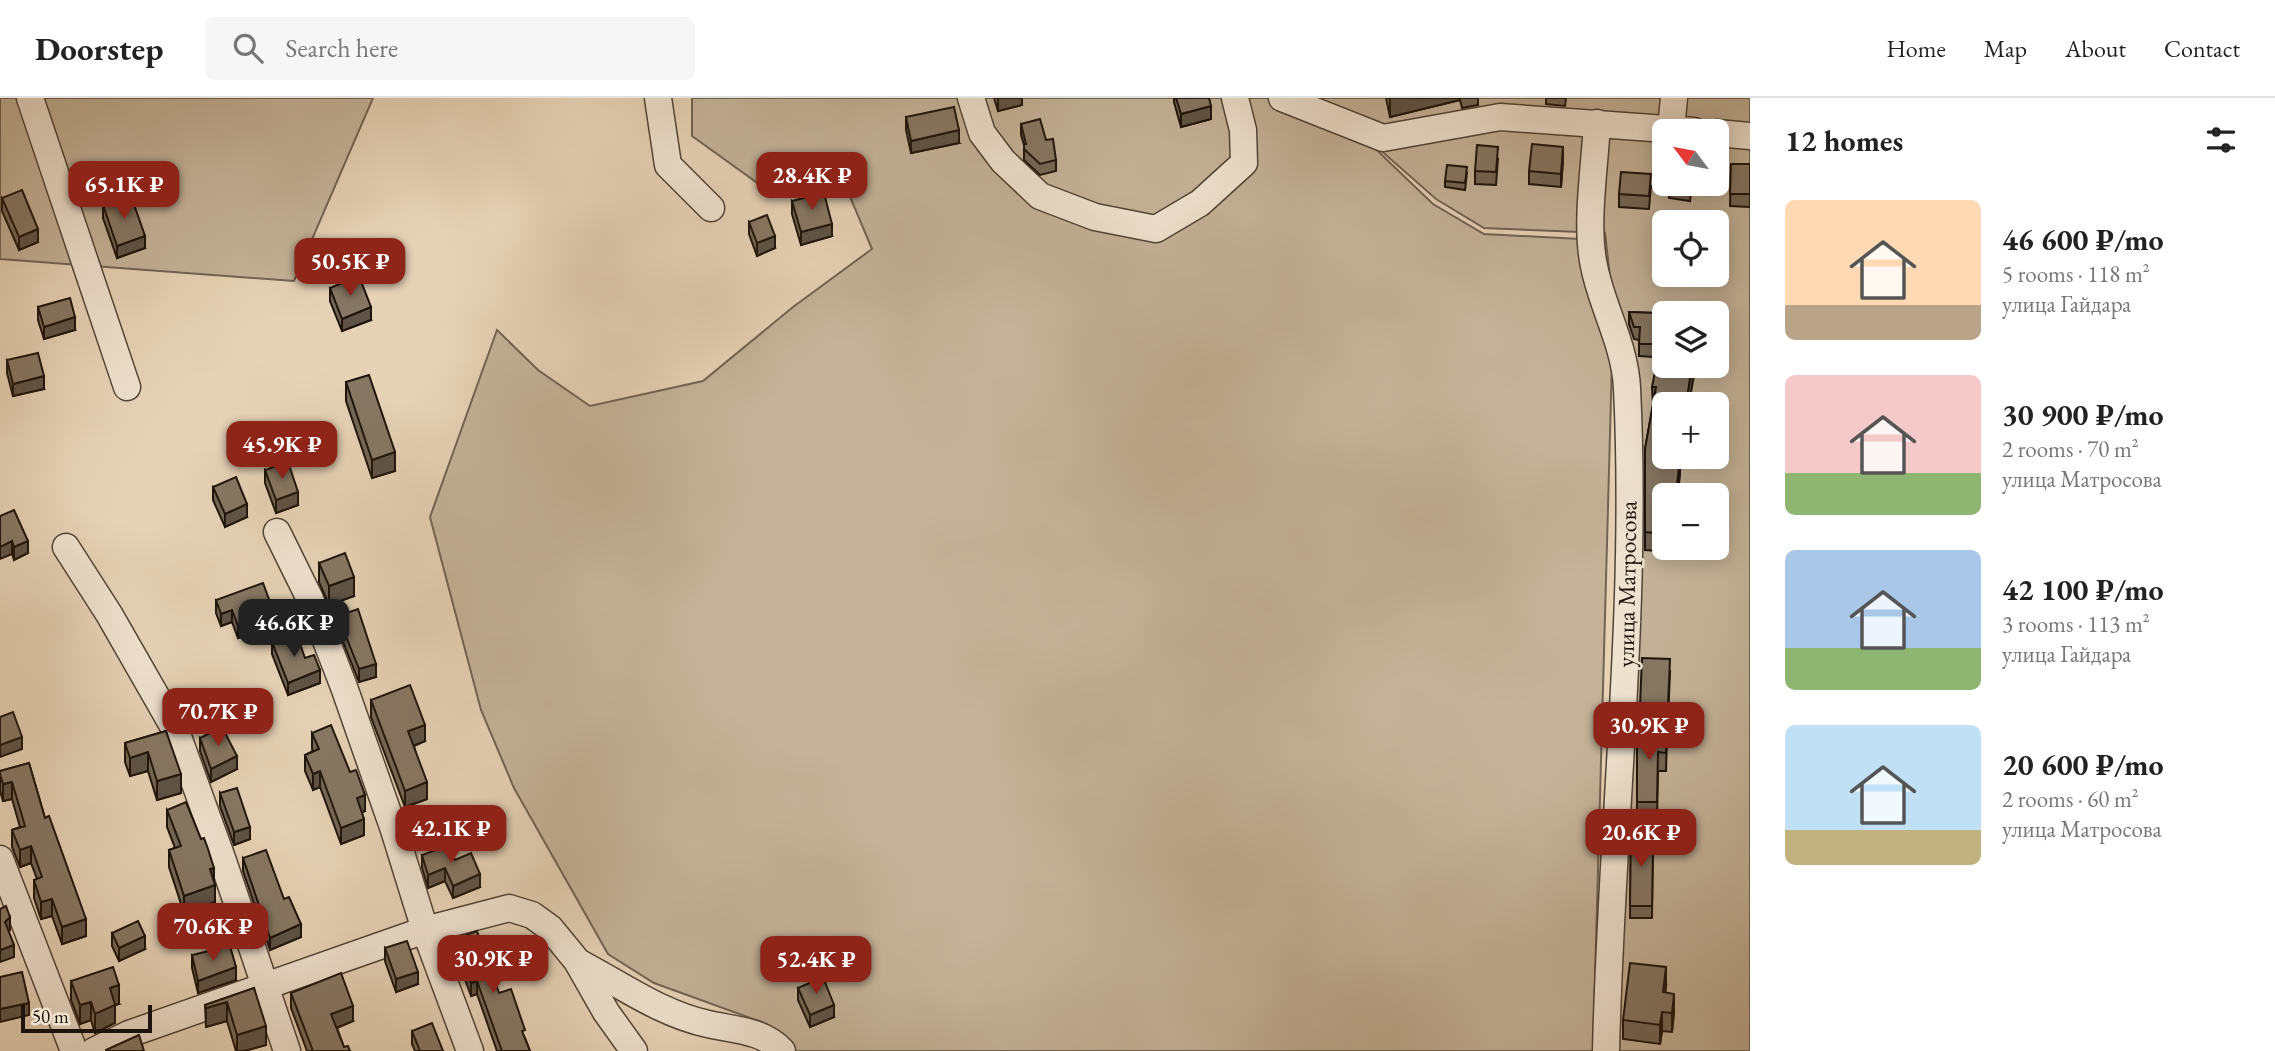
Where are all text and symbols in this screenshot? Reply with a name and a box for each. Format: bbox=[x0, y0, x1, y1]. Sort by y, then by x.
search box bbox=[205, 17, 695, 80]
text: Doorstep bbox=[35, 27, 163, 70]
icon: search bbox=[229, 29, 267, 67]
text: Search here bbox=[285, 31, 398, 65]
text: Home bbox=[1886, 33, 1946, 64]
text: Map bbox=[1984, 33, 2027, 64]
text: About bbox=[2065, 33, 2126, 64]
text: Contact bbox=[2164, 33, 2240, 64]
north arrow bbox=[1652, 119, 1729, 196]
map controls bbox=[1652, 119, 1729, 560]
text: 12 homes bbox=[1785, 121, 1903, 160]
icon: filters bbox=[2202, 121, 2240, 159]
pin: 28.4K ₽ bbox=[747, 152, 877, 212]
text: 28.4K ₽ bbox=[772, 160, 852, 190]
pin: 65.1K ₽ bbox=[59, 162, 189, 221]
text: 65.1K ₽ bbox=[84, 169, 164, 199]
button: locate bbox=[1652, 210, 1729, 287]
text: 46 600 ₽/mo bbox=[2002, 220, 2164, 259]
icon: home bbox=[1841, 228, 1925, 312]
pin: 50.5K ₽ bbox=[285, 238, 415, 298]
text: 50.5K ₽ bbox=[310, 246, 390, 276]
text: 5 rooms · 118 m² bbox=[2002, 259, 2150, 289]
text: улица Гайдара bbox=[2002, 289, 2131, 319]
button: layers bbox=[1652, 301, 1729, 378]
button: + bbox=[1652, 392, 1729, 469]
text: 30 900 ₽/mo bbox=[2002, 395, 2164, 434]
icon: home bbox=[1841, 403, 1925, 487]
pin: 45.9K ₽ bbox=[217, 422, 347, 481]
text: 45.9K ₽ bbox=[242, 429, 322, 459]
text: 2 rooms · 70 m² bbox=[2002, 434, 2139, 464]
text: улица Матросова bbox=[2002, 464, 2162, 494]
button: − bbox=[1652, 483, 1729, 560]
street label: улица Матросова bbox=[1610, 500, 1643, 668]
text: 42 100 ₽/mo bbox=[2002, 570, 2164, 609]
icon: home bbox=[1841, 578, 1925, 662]
pin: 46.6K ₽ bbox=[229, 600, 359, 659]
text: 46.6K ₽ bbox=[254, 607, 334, 637]
text: 3 rooms · 113 m² bbox=[2002, 609, 2150, 639]
text: улица Гайдара bbox=[2002, 639, 2131, 669]
pin: 70.7K ₽ bbox=[153, 688, 283, 748]
text: 70.7K ₽ bbox=[178, 696, 258, 726]
pin: 30.9K ₽ bbox=[1584, 702, 1714, 762]
text: 30.9K ₽ bbox=[1609, 710, 1689, 740]
text: 20 600 ₽/mo bbox=[2002, 745, 2164, 784]
icon: home bbox=[1841, 753, 1925, 837]
text: 2 rooms · 60 m² bbox=[2002, 784, 2139, 814]
pin: 42.1K ₽ bbox=[386, 806, 516, 865]
pin: 20.6K ₽ bbox=[1576, 810, 1706, 869]
text: 42.1K ₽ bbox=[411, 813, 491, 843]
text: улица Матросова bbox=[2002, 814, 2162, 844]
text: 20.6K ₽ bbox=[1601, 817, 1681, 847]
pin: 70.6K ₽ bbox=[148, 904, 278, 963]
text: 70.6K ₽ bbox=[173, 911, 253, 941]
pin: 30.9K ₽ bbox=[428, 936, 558, 995]
pin: 52.4K ₽ bbox=[751, 936, 881, 996]
text: 30.9K ₽ bbox=[453, 943, 533, 973]
text: 52.4K ₽ bbox=[776, 944, 856, 974]
scale bar bbox=[21, 1002, 152, 1034]
text: 50 m bbox=[32, 1004, 69, 1029]

